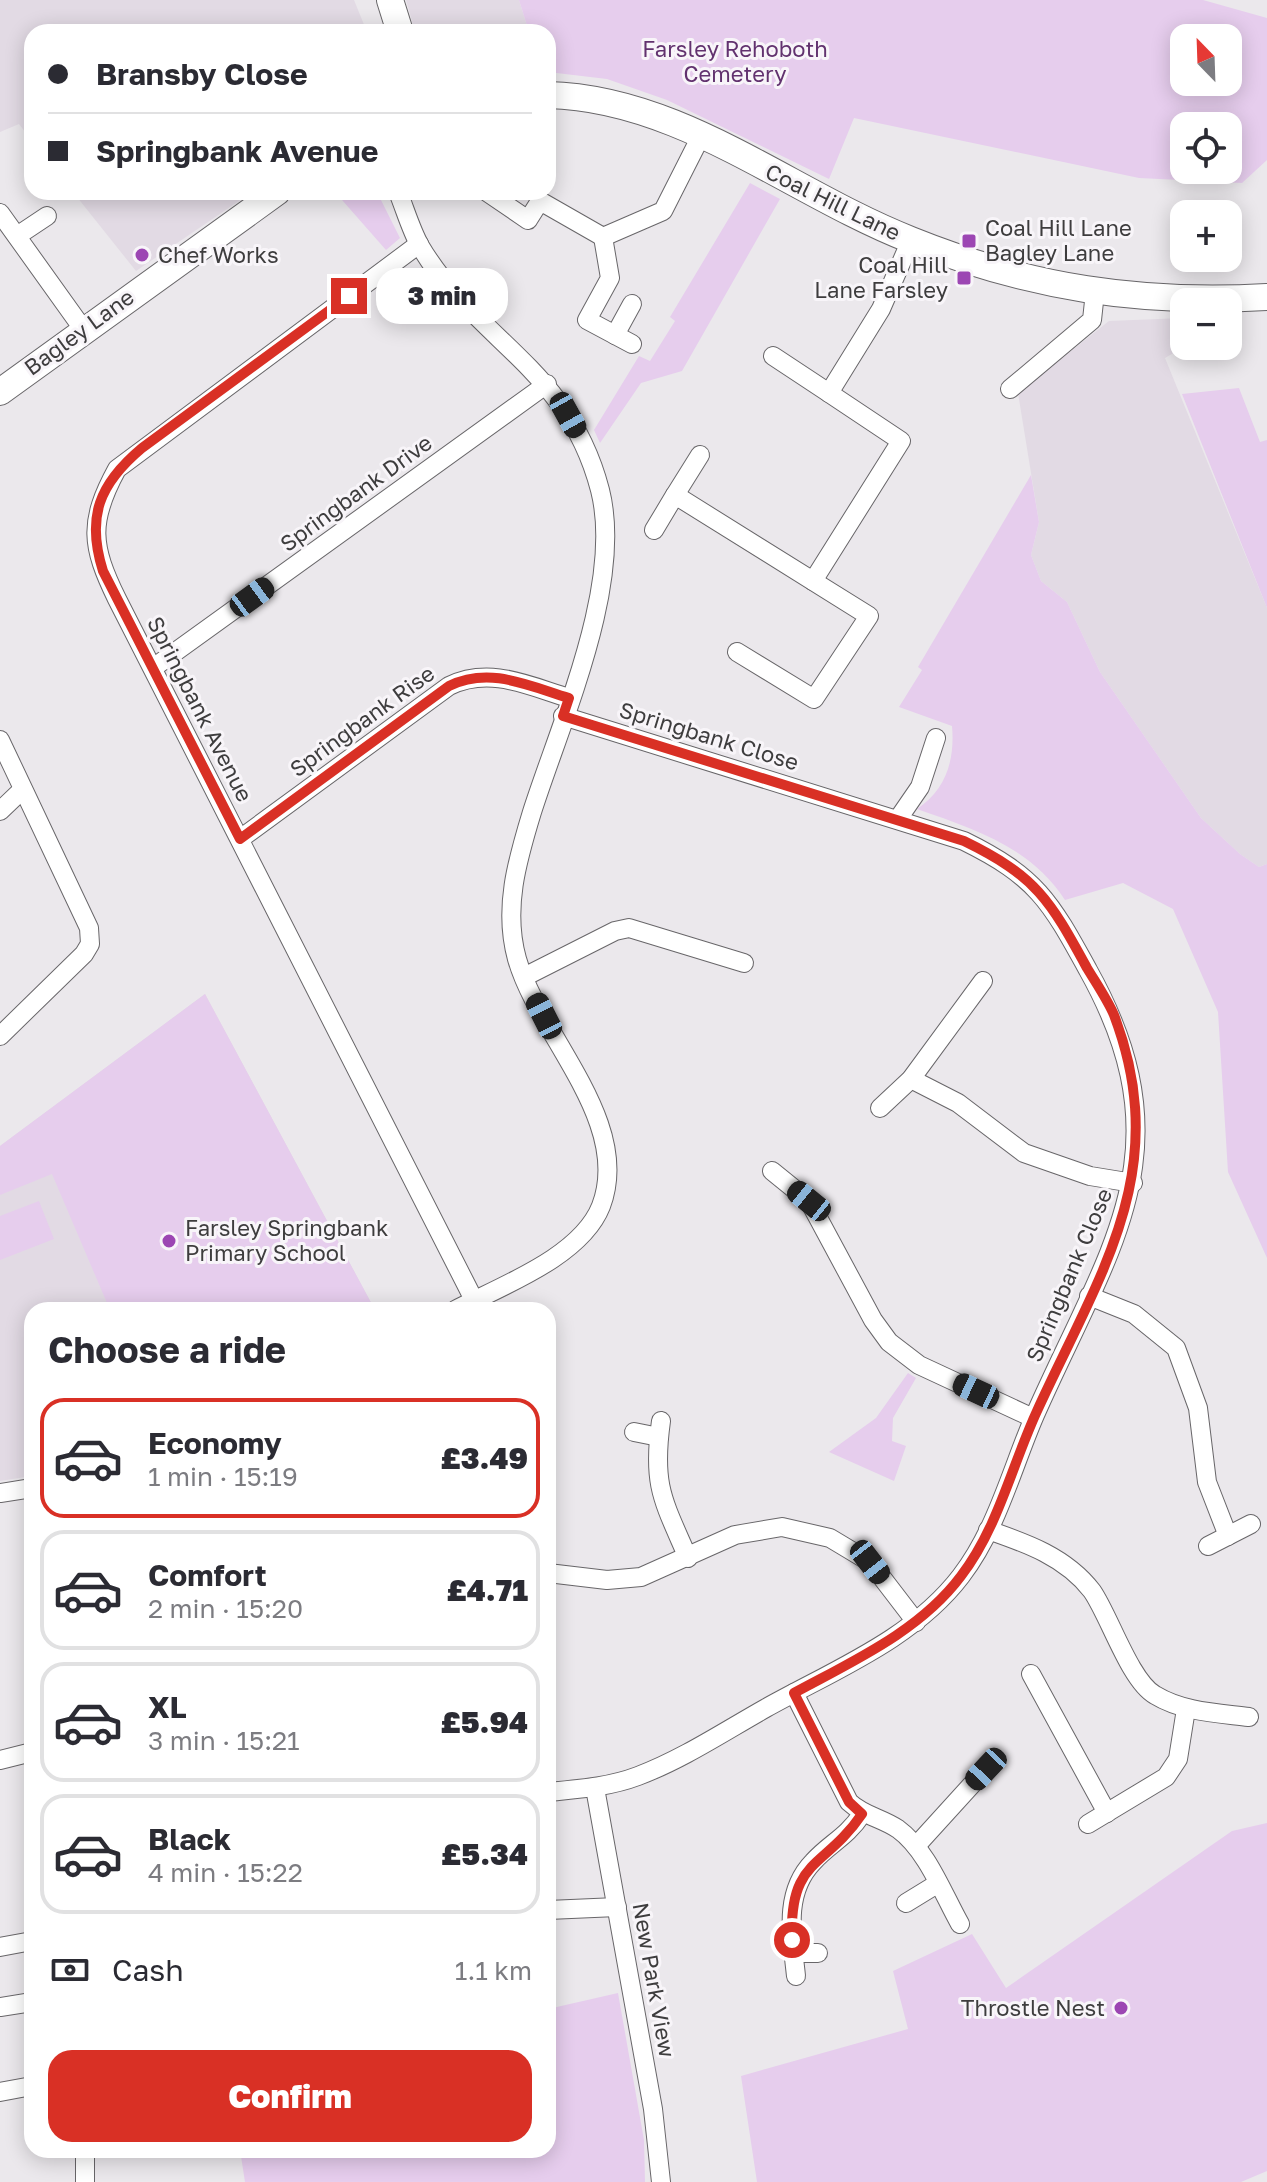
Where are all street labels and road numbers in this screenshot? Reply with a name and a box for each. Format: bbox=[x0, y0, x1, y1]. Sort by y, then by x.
street label: Coal Hill Lane bbox=[761, 157, 905, 246]
street label: Bagley Lane bbox=[19, 283, 139, 380]
street label: Springbank Drive bbox=[275, 428, 437, 557]
street label: Springbank Avenue bbox=[142, 612, 259, 806]
street label: Springbank Rise bbox=[284, 659, 439, 782]
street label: Springbank Close bbox=[616, 695, 802, 776]
street label: Springbank Close bbox=[1020, 1184, 1117, 1366]
street label: New Park View bbox=[628, 1900, 681, 2060]

